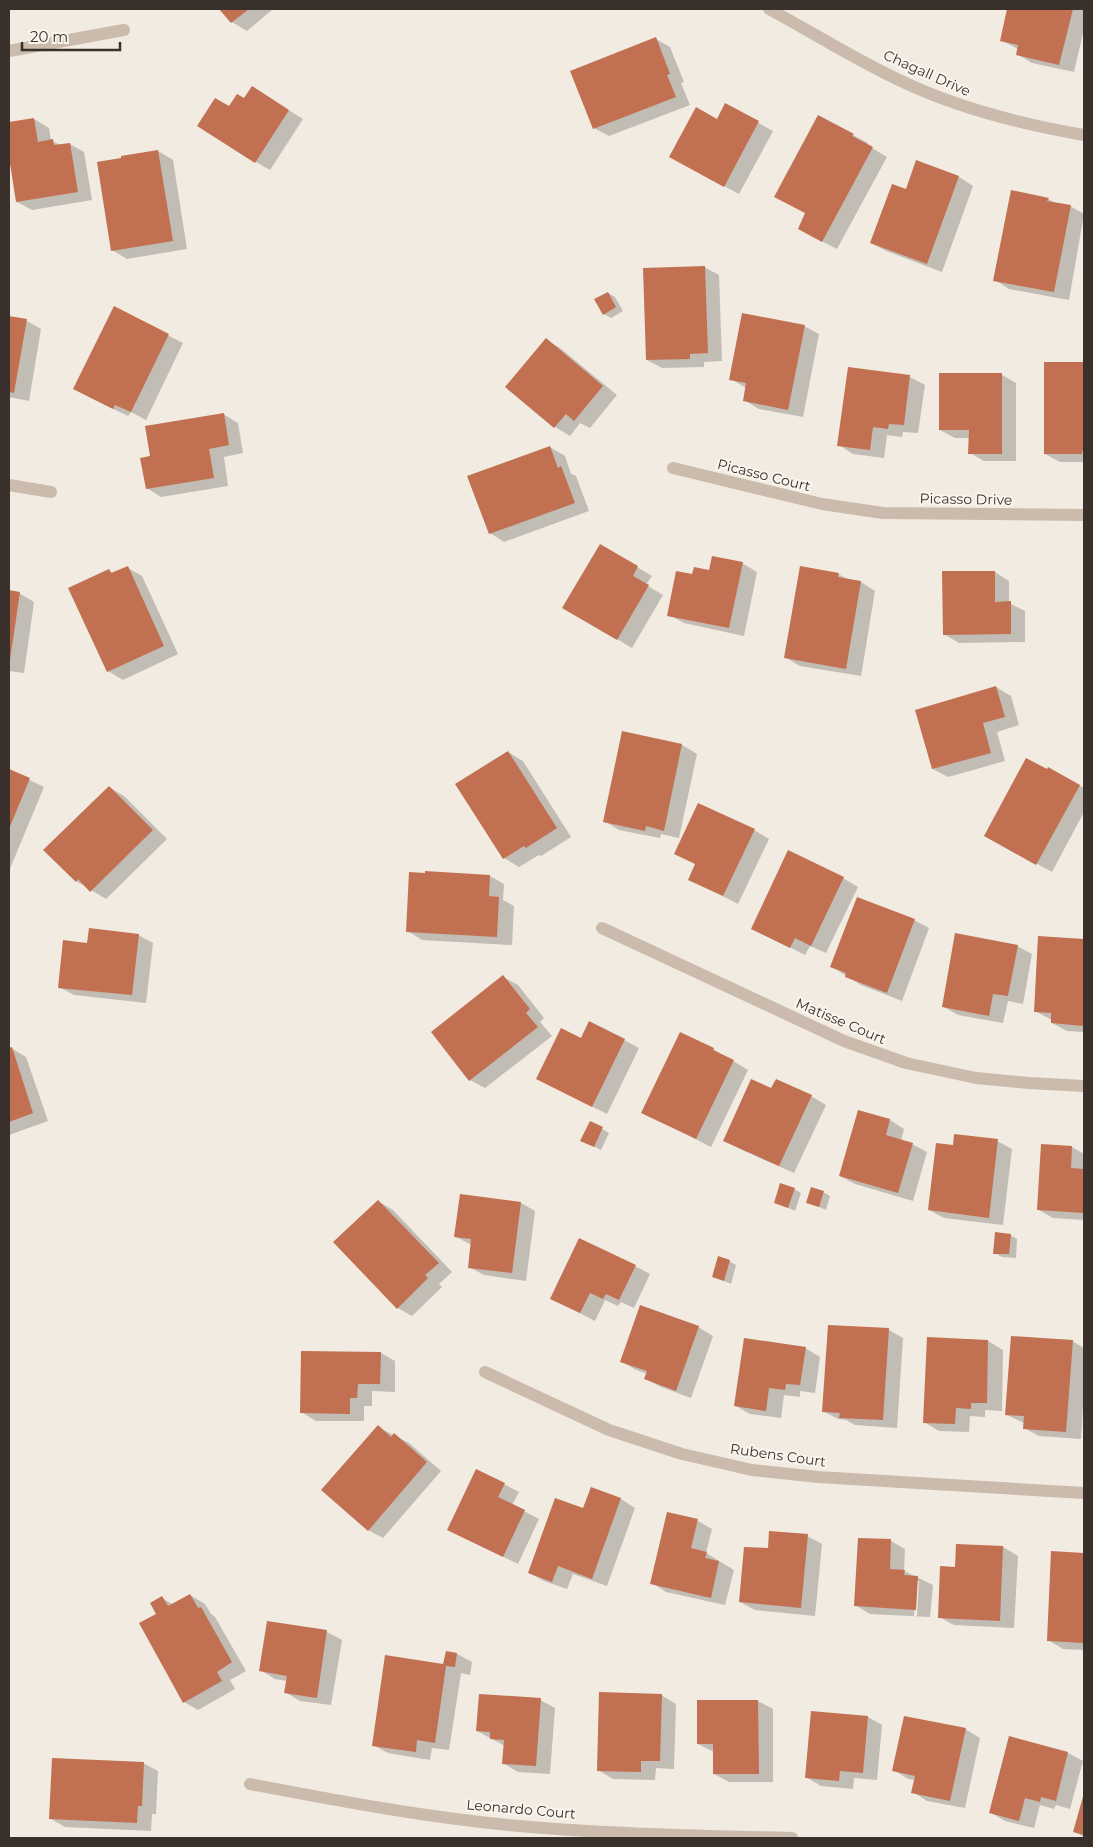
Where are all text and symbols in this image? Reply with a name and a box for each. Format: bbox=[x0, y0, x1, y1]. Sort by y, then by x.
scale bar bbox=[22, 20, 120, 52]
text: 20 m bbox=[30, 27, 68, 46]
street label: Chagall Drive bbox=[881, 46, 973, 100]
street label: Picasso Court bbox=[716, 455, 813, 495]
street label: Picasso Drive bbox=[919, 489, 1013, 509]
street label: Matisse Court bbox=[793, 994, 889, 1048]
street label: Rubens Court bbox=[729, 1439, 827, 1471]
street label: Leonardo Court bbox=[466, 1795, 577, 1823]

